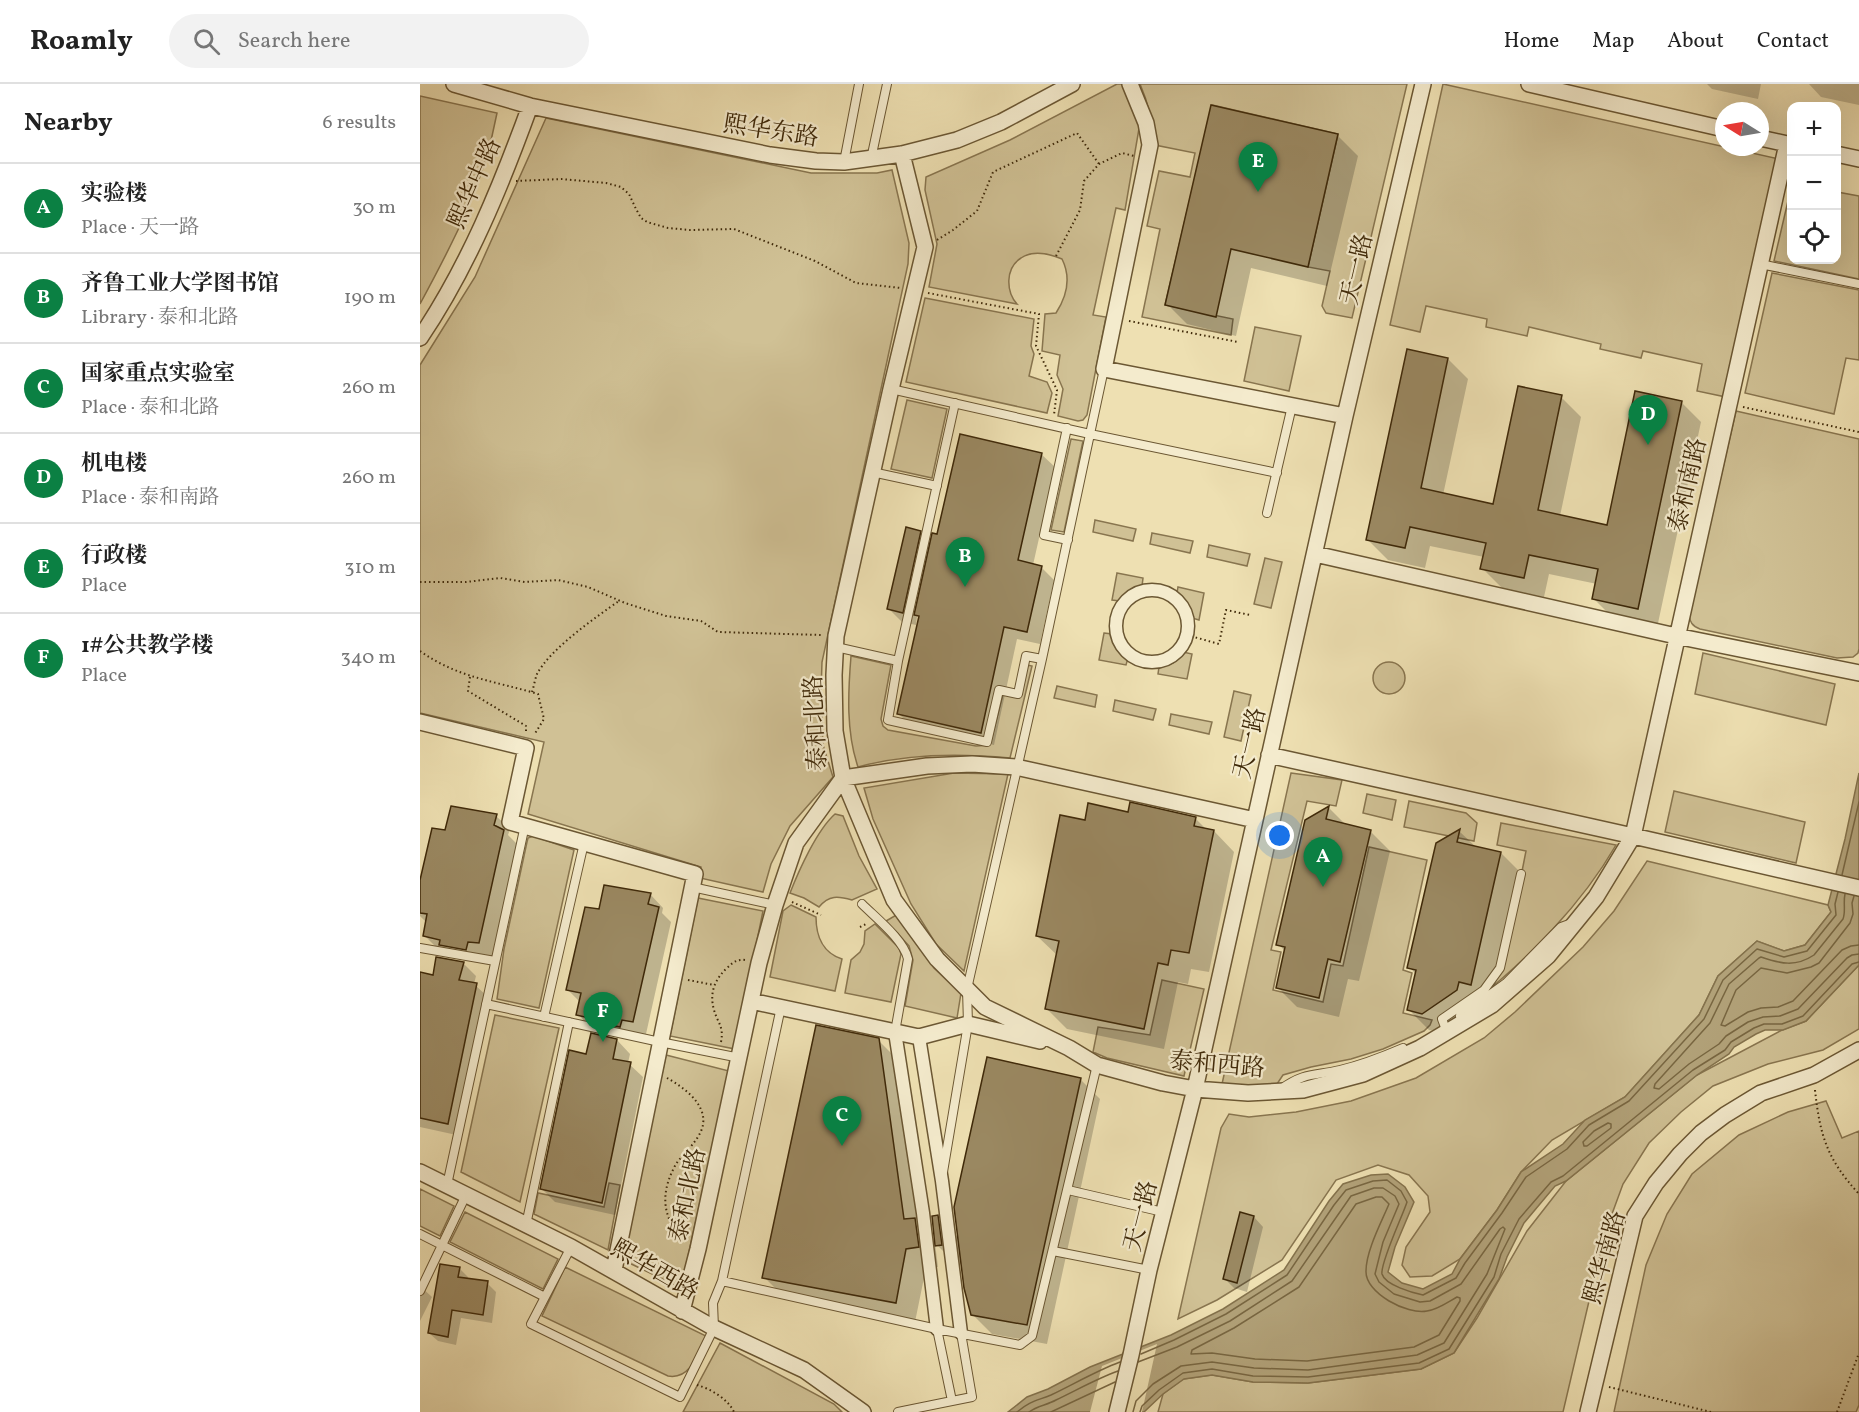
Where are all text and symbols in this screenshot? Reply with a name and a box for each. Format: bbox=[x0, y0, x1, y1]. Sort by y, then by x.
search box bbox=[169, 14, 589, 68]
text: Roamly bbox=[30, 22, 133, 61]
icon: search bbox=[190, 25, 223, 58]
text: Search here bbox=[238, 26, 350, 57]
text: Home bbox=[1504, 27, 1559, 56]
text: Map bbox=[1592, 27, 1634, 56]
text: About bbox=[1667, 27, 1724, 56]
text: Contact bbox=[1757, 27, 1829, 56]
north arrow bbox=[1715, 102, 1769, 156]
map controls bbox=[1787, 102, 1841, 264]
button: + bbox=[1787, 102, 1841, 156]
text: Nearby bbox=[24, 105, 113, 141]
street label: 熙华东路 bbox=[721, 108, 821, 156]
text: 6 results bbox=[323, 109, 396, 137]
street label: 熙华中路 bbox=[441, 133, 511, 235]
pin: E bbox=[1238, 142, 1278, 192]
button: − bbox=[1787, 156, 1841, 210]
text: 实验楼 bbox=[81, 179, 147, 210]
text: A bbox=[36, 194, 51, 222]
text: 30 m bbox=[352, 194, 396, 222]
button: locate bbox=[1787, 210, 1841, 264]
text: Place · 天一路 bbox=[81, 214, 199, 242]
street label: 天一路 bbox=[1333, 231, 1383, 308]
text: 齐鲁工业大学图书馆 bbox=[81, 269, 279, 300]
text: B bbox=[37, 284, 50, 312]
text: 190 m bbox=[344, 284, 396, 312]
text: Library · 泰和北路 bbox=[81, 304, 238, 332]
text: 国家重点实验室 bbox=[81, 359, 235, 390]
text: C bbox=[37, 374, 50, 402]
text: 260 m bbox=[341, 374, 396, 402]
text: Place · 泰和北路 bbox=[81, 394, 219, 422]
pin: D bbox=[1628, 396, 1668, 445]
street label: 泰和南路 bbox=[1662, 435, 1716, 536]
text: 机电楼 bbox=[81, 449, 147, 480]
text: D bbox=[36, 464, 51, 492]
text: 260 m bbox=[341, 464, 396, 492]
text: Place · 泰和南路 bbox=[81, 484, 219, 512]
pin: B bbox=[946, 538, 984, 587]
text: 行政楼 bbox=[81, 541, 147, 572]
text: E bbox=[37, 554, 50, 582]
text: 310 m bbox=[344, 554, 396, 582]
text: Place bbox=[81, 572, 127, 600]
text: 1#公共教学楼 bbox=[81, 631, 213, 662]
text: F bbox=[38, 644, 49, 672]
text: 340 m bbox=[340, 644, 396, 672]
text: Place bbox=[81, 662, 127, 690]
street label: 泰和北路 bbox=[798, 674, 836, 772]
street label: 天一路 bbox=[1226, 705, 1276, 782]
your location bbox=[1265, 821, 1294, 850]
pin: A bbox=[1304, 838, 1342, 887]
pin: F bbox=[584, 992, 622, 1042]
street label: 泰和西路 bbox=[1168, 1045, 1266, 1087]
pin: C bbox=[822, 1096, 862, 1146]
street label: 泰和北路 bbox=[662, 1145, 716, 1246]
street label: 天一路 bbox=[1117, 1177, 1167, 1256]
street label: 熙华南路 bbox=[1576, 1207, 1635, 1308]
street label: 熙华西路 bbox=[604, 1232, 704, 1309]

